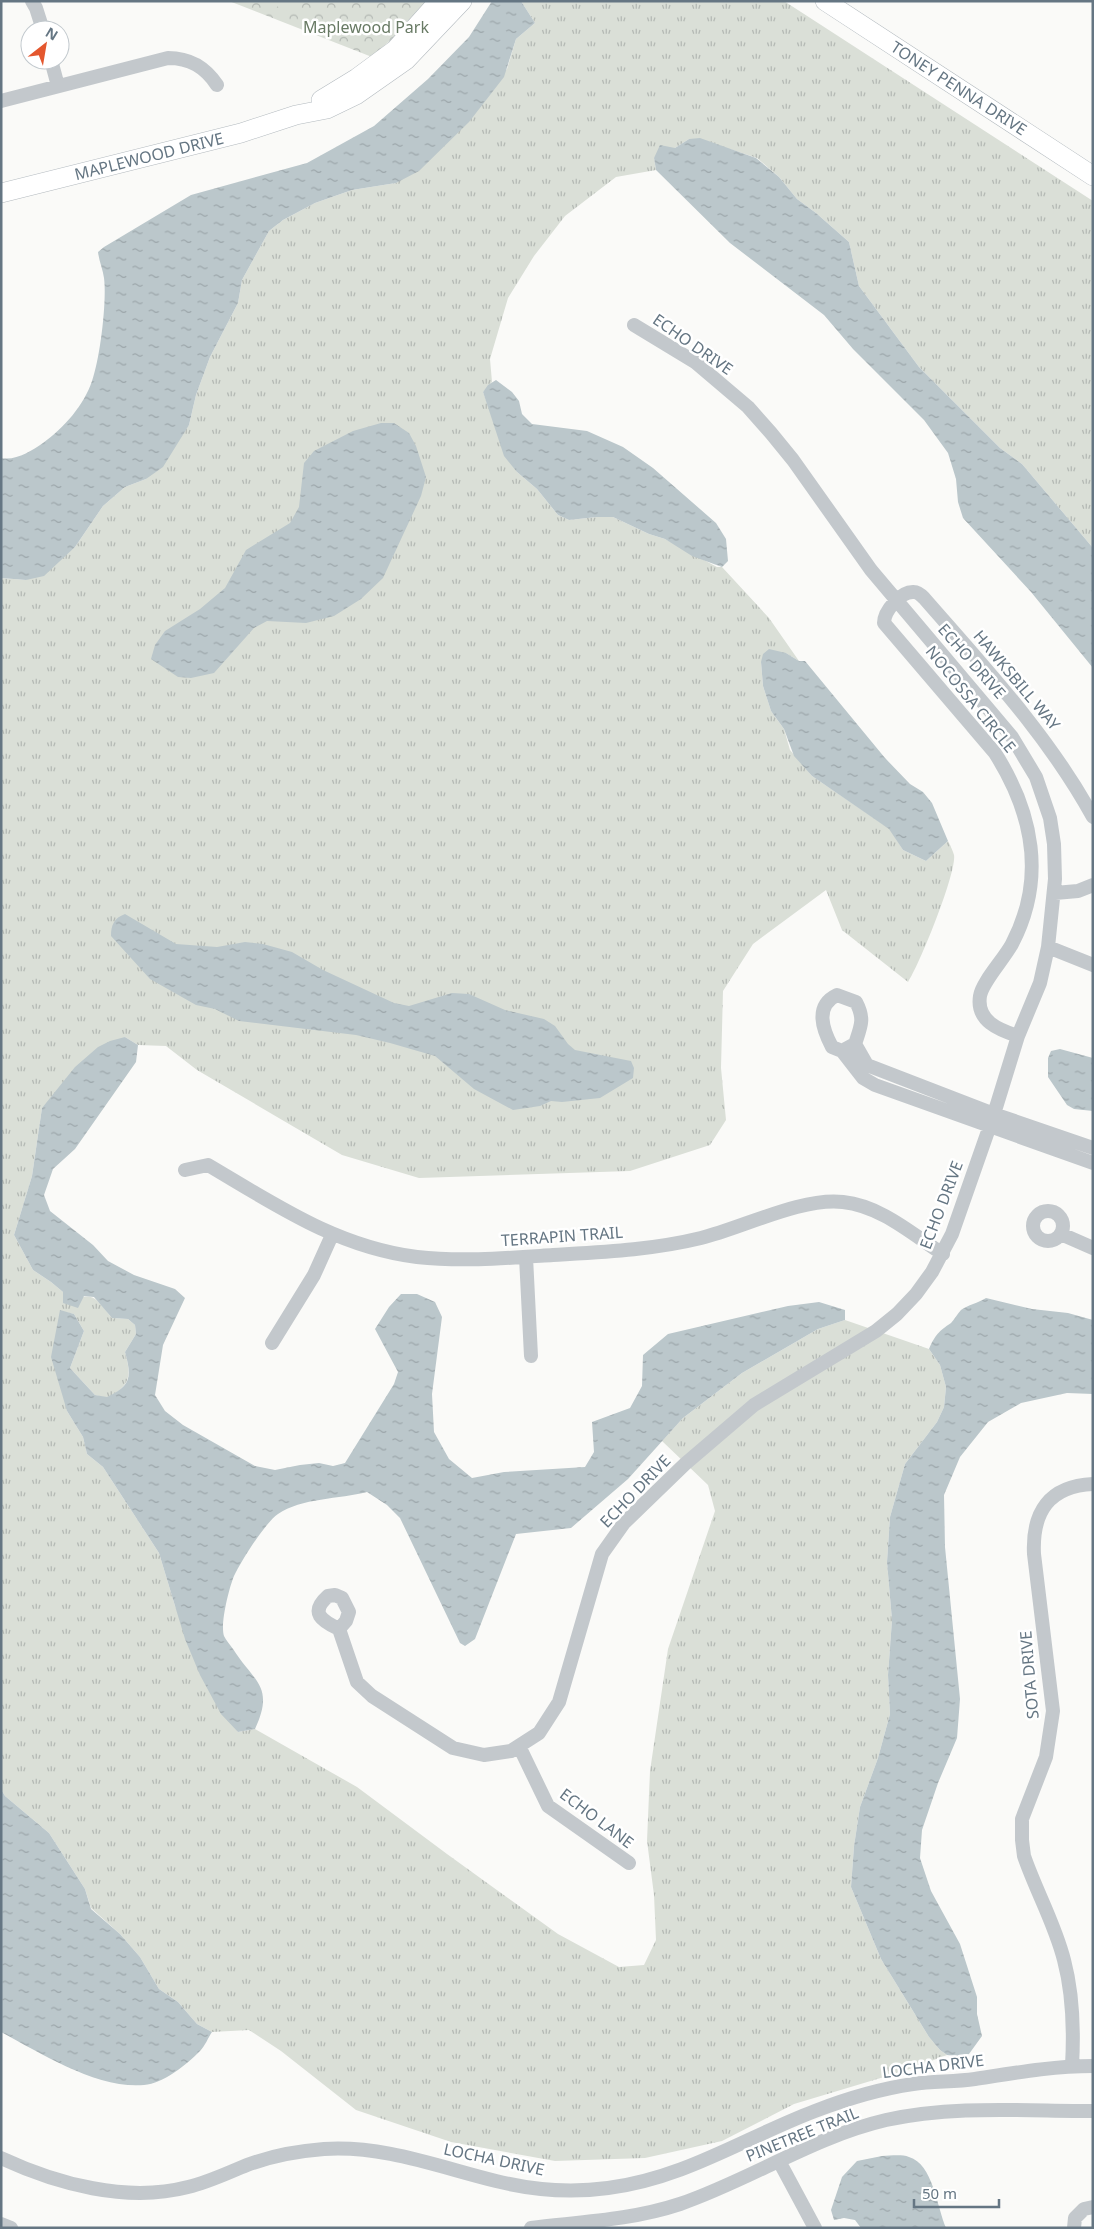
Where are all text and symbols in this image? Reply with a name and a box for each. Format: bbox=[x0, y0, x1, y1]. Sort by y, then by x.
park label: Maplewood Park bbox=[303, 16, 429, 38]
north arrow bbox=[20, 20, 70, 70]
text: N bbox=[42, 22, 62, 45]
street label: TONEY PENNA DRIVE bbox=[887, 36, 1031, 140]
street label: MAPLEWOOD DRIVE bbox=[72, 127, 226, 185]
street label: ECHO DRIVE bbox=[649, 308, 737, 380]
street label: ECHO DRIVE bbox=[933, 619, 1011, 703]
street label: HAWKSBILL WAY bbox=[969, 625, 1066, 735]
street label: NOCOSSA CIRCLE bbox=[921, 641, 1021, 757]
street label: ECHO DRIVE bbox=[914, 1158, 968, 1252]
street label: TERRAPIN TRAIL bbox=[500, 1221, 624, 1251]
street label: ECHO DRIVE bbox=[595, 1450, 675, 1532]
street label: SOTA DRIVE bbox=[1014, 1630, 1044, 1720]
street label: ECHO LANE bbox=[556, 1783, 638, 1853]
street label: LOCHA DRIVE bbox=[881, 2049, 985, 2083]
street label: PINETREE TRAIL bbox=[742, 2101, 862, 2167]
street label: LOCHA DRIVE bbox=[442, 2138, 546, 2180]
scale bar bbox=[914, 2176, 999, 2208]
text: 50 m bbox=[922, 2183, 957, 2203]

